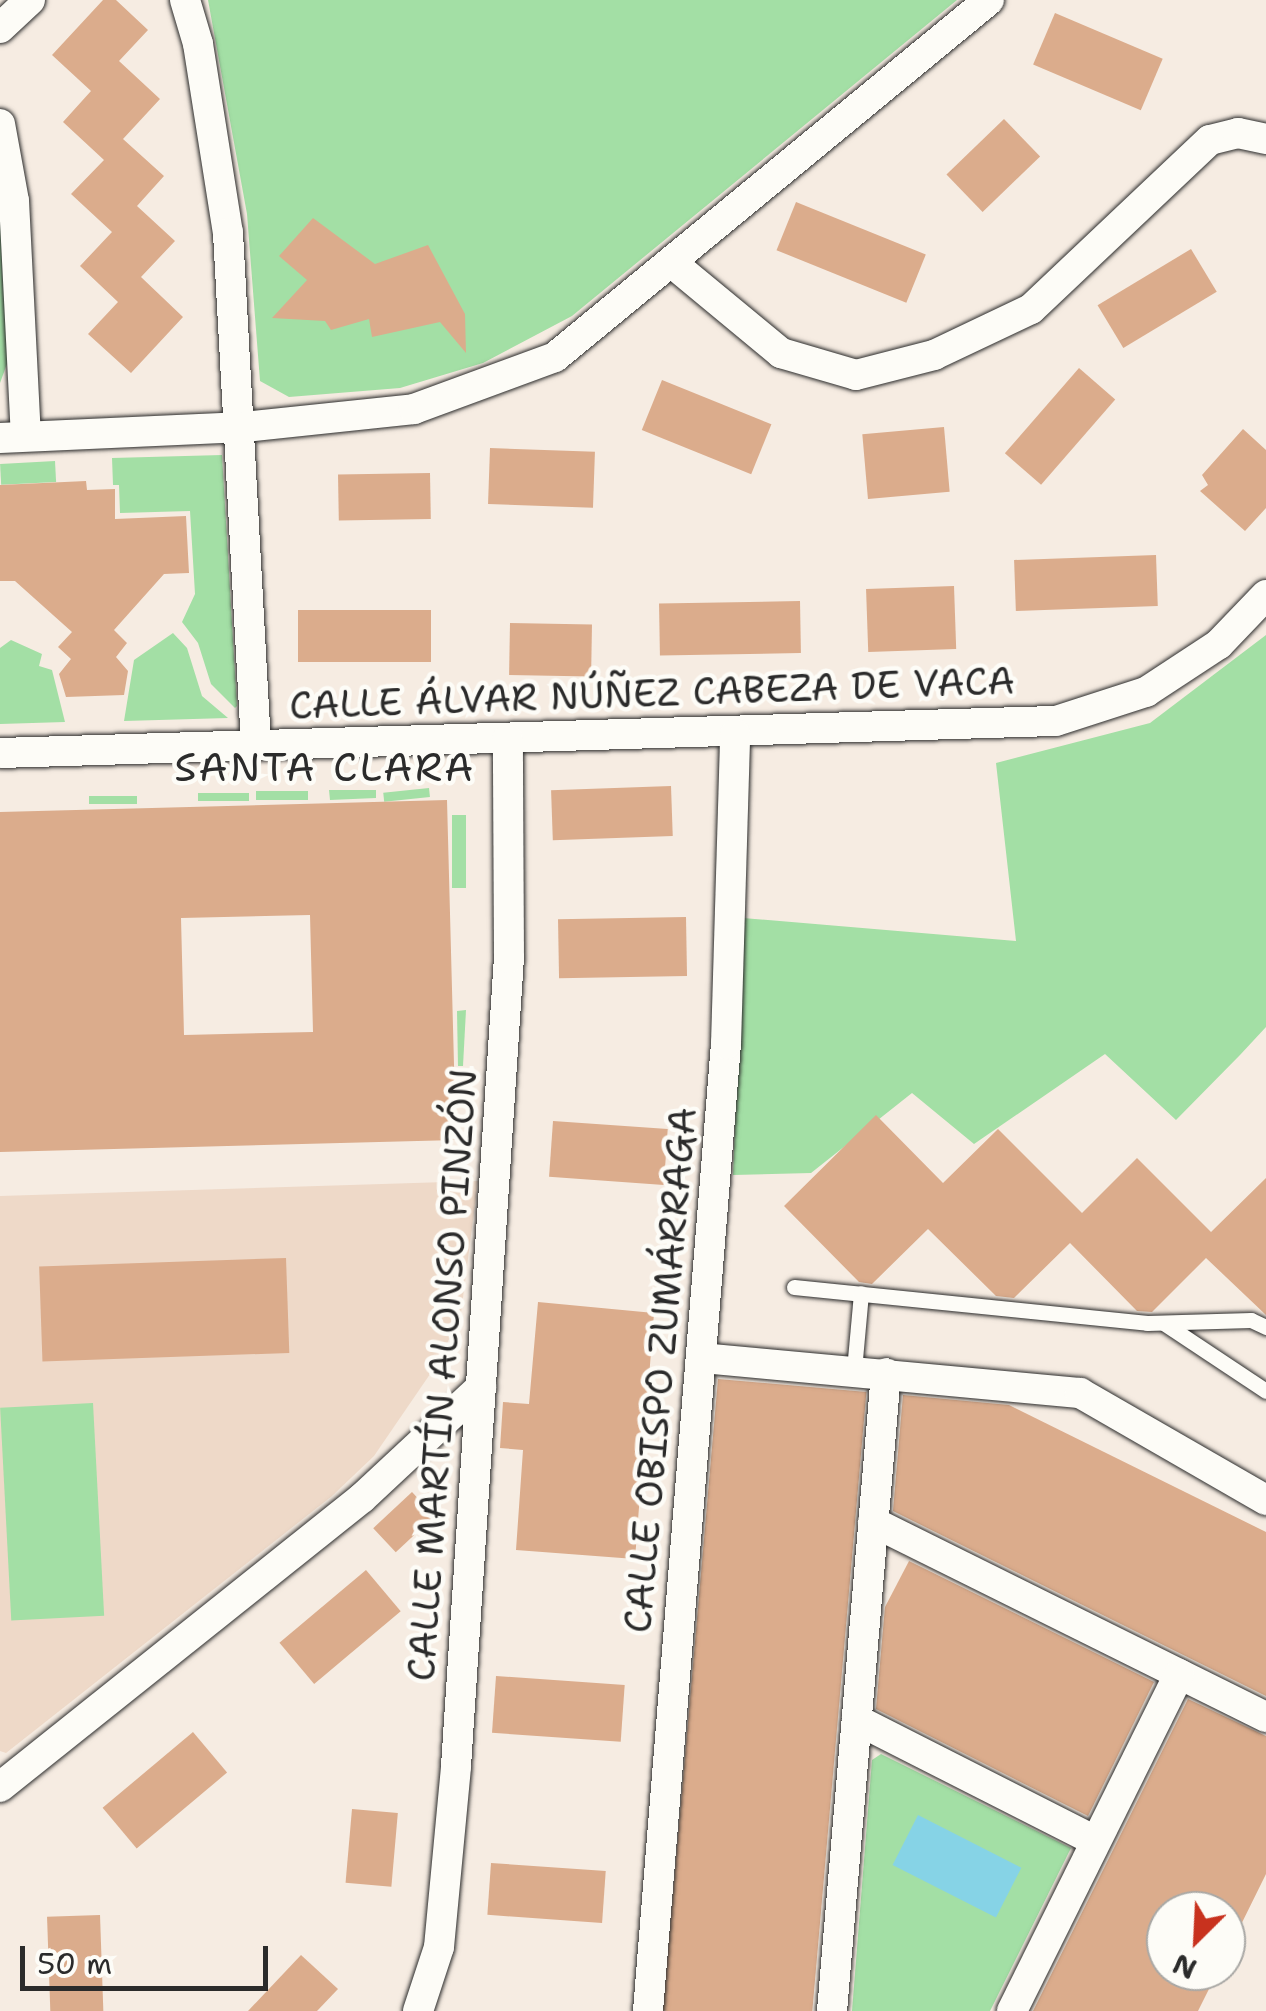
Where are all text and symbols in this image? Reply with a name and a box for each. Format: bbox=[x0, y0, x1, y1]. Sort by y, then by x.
street label: CALLE ÁLVAR NÚÑEZ CABEZA DE VACA bbox=[289, 658, 1015, 728]
district label: SANTA CLARA bbox=[174, 743, 476, 791]
street label: CALLE MARTÍN ALONSO PINZÓN bbox=[398, 1067, 486, 1683]
street label: CALLE OBISPO ZUMÁRRAGA bbox=[614, 1105, 706, 1635]
north arrow bbox=[1146, 1891, 1246, 1991]
scale bar bbox=[25, 1926, 272, 1988]
text: 50 m bbox=[37, 1943, 112, 1984]
text: N bbox=[1167, 1945, 1202, 1988]

